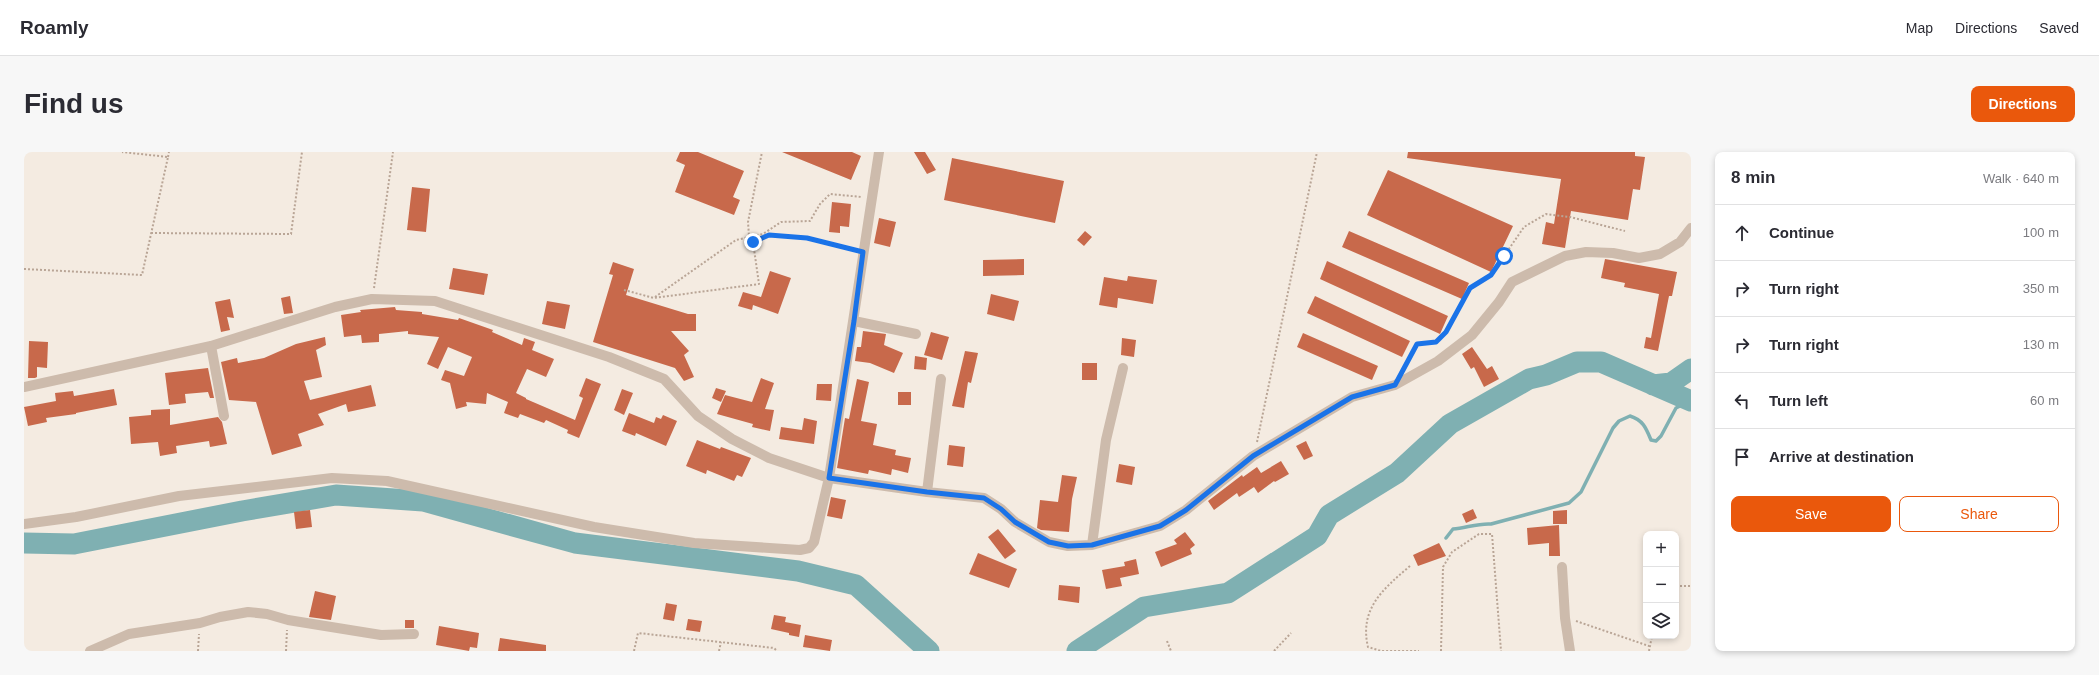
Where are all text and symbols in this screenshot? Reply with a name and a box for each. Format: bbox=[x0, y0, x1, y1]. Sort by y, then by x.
text: Roamly bbox=[20, 17, 89, 38]
text: Map bbox=[1906, 20, 1933, 36]
text: Directions bbox=[1955, 20, 2017, 36]
text: Saved bbox=[2039, 20, 2079, 36]
button: Directions bbox=[1971, 86, 2075, 122]
text: Find us bbox=[24, 88, 124, 119]
text: 8 min bbox=[1731, 168, 1775, 187]
text: Walk · 640 m bbox=[1983, 171, 2059, 186]
icon: ahead bbox=[1731, 222, 1753, 244]
text: Continue bbox=[1769, 224, 1834, 241]
text: 100 m bbox=[2023, 225, 2059, 240]
route end bbox=[744, 233, 762, 251]
route start bbox=[1495, 247, 1513, 265]
icon: right bbox=[1731, 278, 1753, 300]
text: Turn right bbox=[1769, 280, 1839, 297]
text: 350 m bbox=[2023, 281, 2059, 296]
icon: right bbox=[1731, 334, 1753, 356]
text: Turn right bbox=[1769, 336, 1839, 353]
text: 130 m bbox=[2023, 337, 2059, 352]
icon: left bbox=[1731, 390, 1753, 412]
text: Turn left bbox=[1769, 392, 1828, 409]
text: 60 m bbox=[2030, 393, 2059, 408]
icon: arrive bbox=[1731, 446, 1753, 468]
text: Arrive at destination bbox=[1769, 448, 1914, 465]
button: Save bbox=[1731, 496, 1891, 532]
button: Share bbox=[1899, 496, 2059, 532]
map controls bbox=[1643, 531, 1679, 639]
button: + bbox=[1643, 531, 1679, 567]
button: − bbox=[1643, 567, 1679, 603]
button: layers bbox=[1643, 603, 1679, 639]

